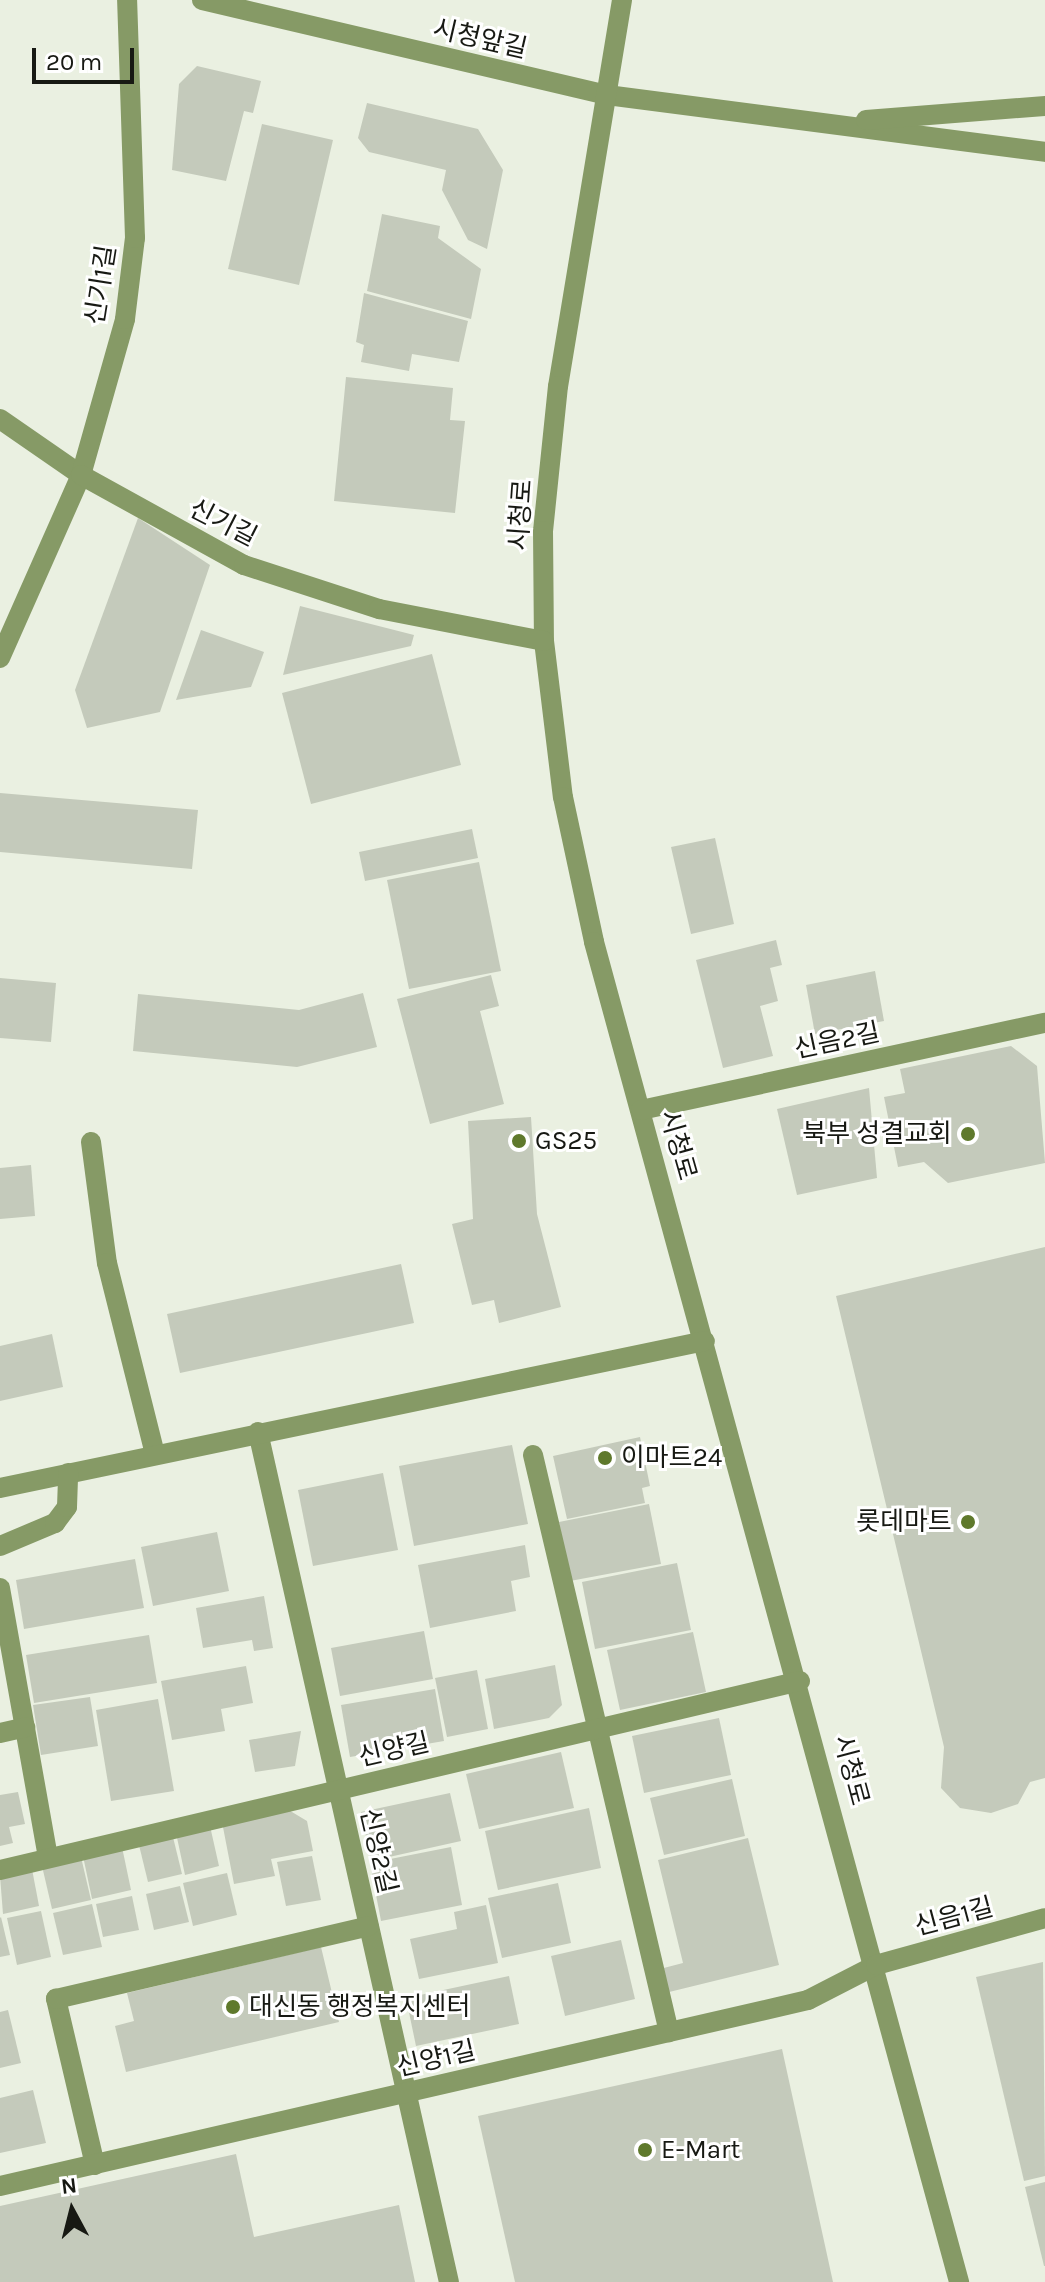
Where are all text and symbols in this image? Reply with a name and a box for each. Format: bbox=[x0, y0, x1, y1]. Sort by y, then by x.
street label: 시청앞길 bbox=[430, 13, 530, 65]
scale bar bbox=[36, 32, 138, 82]
text: 20 m bbox=[46, 48, 102, 76]
street label: 신기1길 bbox=[79, 243, 123, 327]
street label: 시청로 bbox=[503, 478, 539, 552]
street label: 신기길 bbox=[184, 493, 262, 553]
street label: 신음2길 bbox=[791, 1017, 883, 1065]
street label: 시청로 bbox=[653, 1106, 703, 1184]
place label: 북부 성결교회 bbox=[802, 1118, 952, 1150]
place label: GS25 bbox=[535, 1125, 597, 1157]
marker: 북부 성결교회 bbox=[959, 1125, 977, 1143]
marker: GS25 bbox=[510, 1132, 528, 1150]
place label: 이마트24 bbox=[621, 1442, 722, 1474]
marker: 이마트24 bbox=[596, 1449, 614, 1467]
place label: 롯데마트 bbox=[856, 1506, 952, 1538]
marker: 롯데마트 bbox=[959, 1513, 977, 1531]
street label: 신양길 bbox=[356, 1727, 432, 1773]
street label: 시청로 bbox=[827, 1731, 875, 1809]
street label: 신양2길 bbox=[353, 1805, 403, 1897]
street label: 신음1길 bbox=[911, 1892, 997, 1942]
place label: 대신동 행정복지센터 bbox=[249, 1991, 470, 2023]
marker: 대신동 행정복지센터 bbox=[224, 1998, 242, 2016]
street label: 신양1길 bbox=[393, 2035, 479, 2083]
place label: E-Mart bbox=[661, 2134, 740, 2166]
marker: E-Mart bbox=[636, 2141, 654, 2159]
north arrow bbox=[32, 2170, 112, 2250]
text: N bbox=[60, 2172, 78, 2200]

